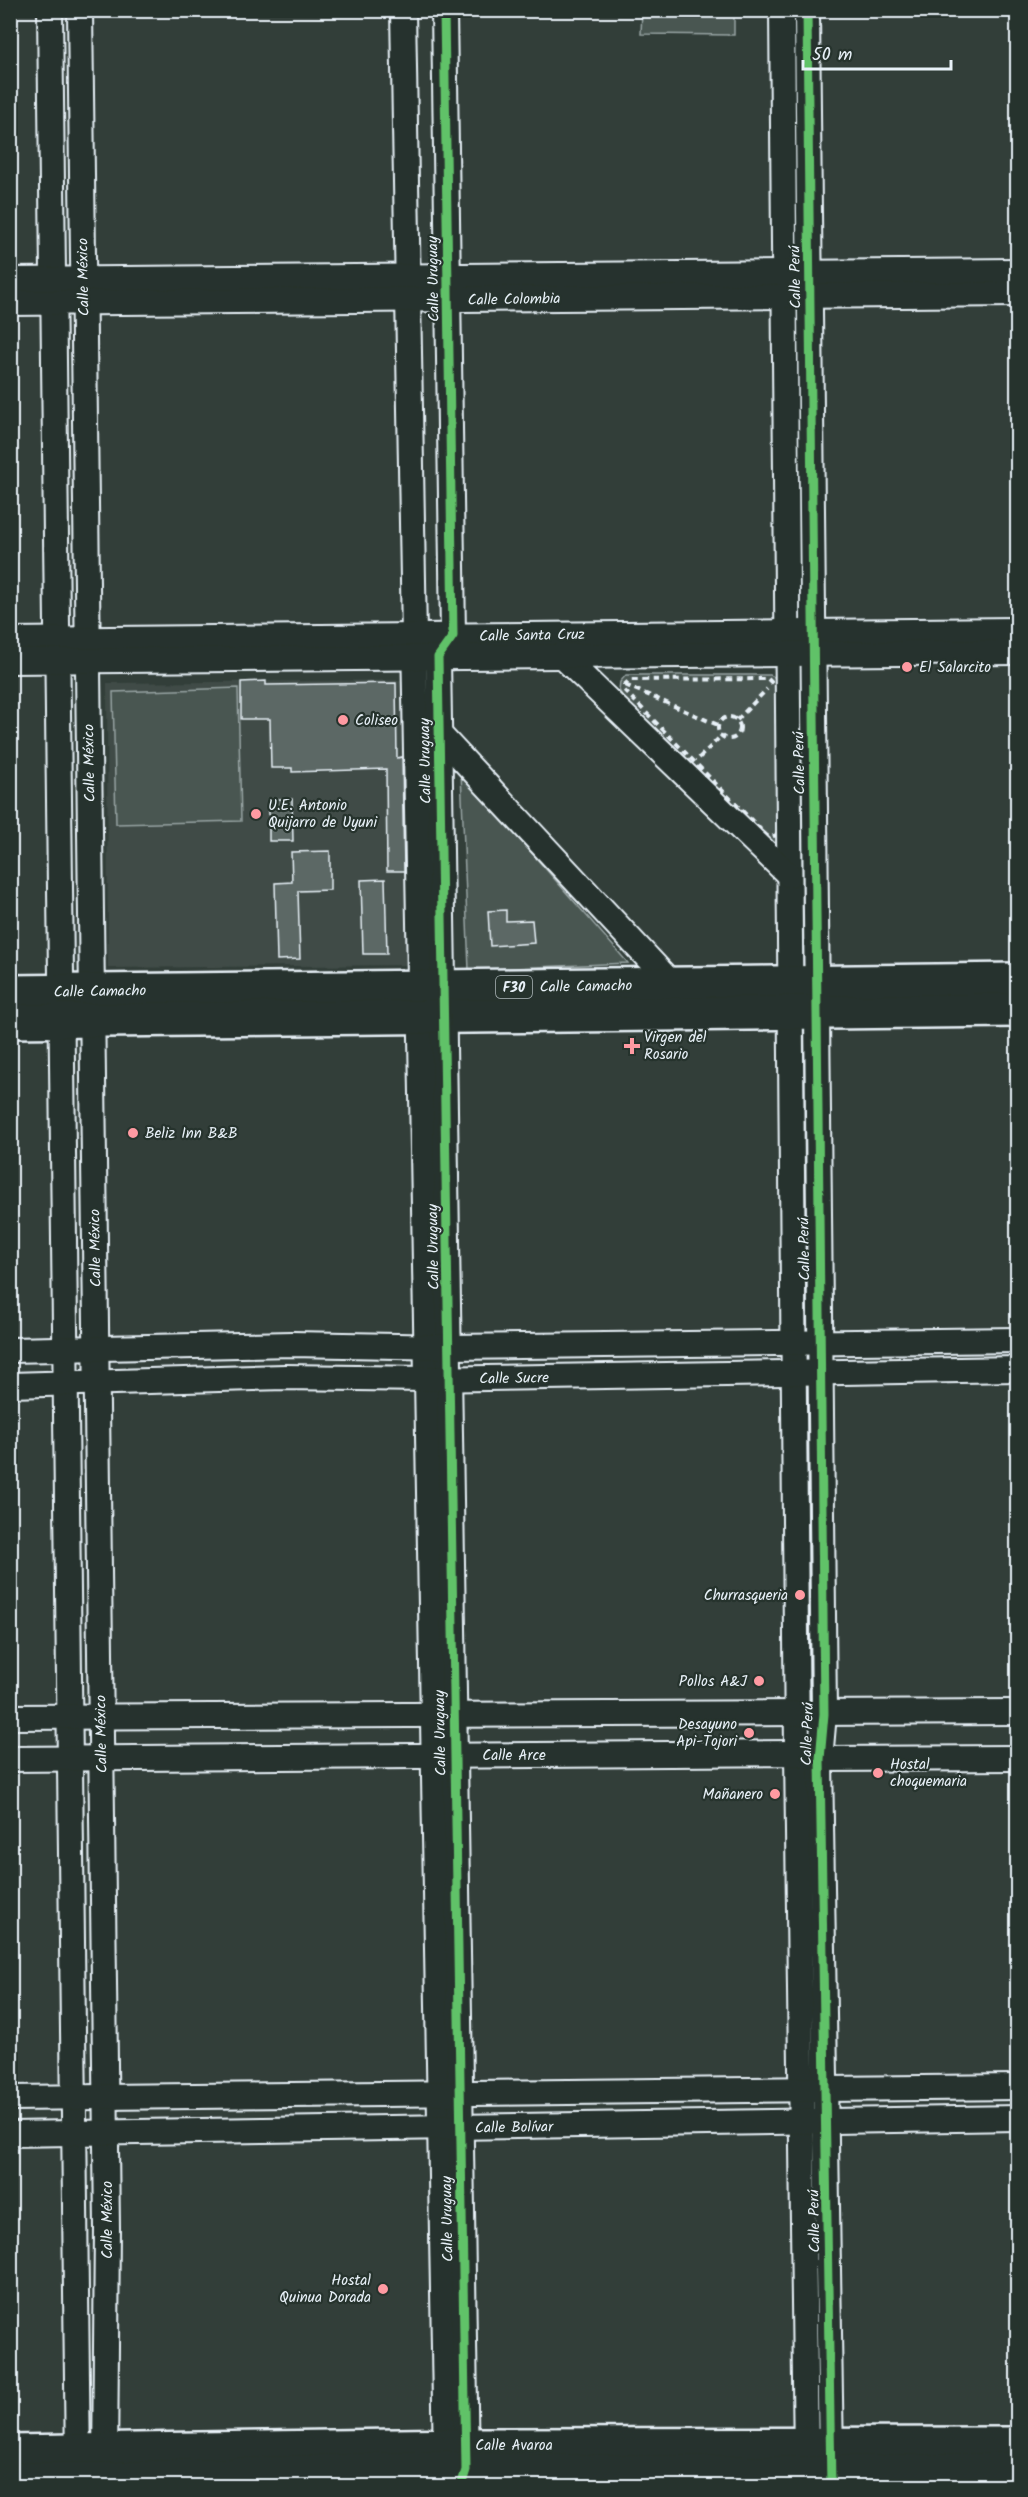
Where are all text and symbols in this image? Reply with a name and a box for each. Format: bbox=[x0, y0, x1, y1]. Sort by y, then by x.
scale bar bbox=[803, 33, 952, 71]
text: 50 m bbox=[812, 41, 852, 70]
street label: Calle Uruguay bbox=[421, 235, 447, 322]
street label: Calle México bbox=[71, 238, 97, 316]
street label: Calle Perú bbox=[783, 244, 809, 309]
street label: Calle Colombia bbox=[467, 287, 561, 313]
street label: Calle Santa Cruz bbox=[479, 623, 585, 649]
place label: El Salarcito bbox=[919, 656, 991, 680]
marker: El Salarcito bbox=[900, 660, 914, 674]
place label: Coliseo bbox=[355, 709, 398, 733]
marker: Coliseo bbox=[336, 713, 350, 727]
street label: Calle Uruguay bbox=[413, 717, 439, 804]
street label: Calle México bbox=[77, 724, 103, 802]
street label: Calle Perú bbox=[787, 730, 813, 795]
place label: U.E. Antonio Quijarro de Uyuni bbox=[268, 794, 378, 835]
marker: U.E. Antonio Quijarro de Uyuni bbox=[249, 807, 263, 821]
street label: Calle Camacho bbox=[539, 974, 633, 1000]
road number: F30 bbox=[496, 976, 532, 998]
street label: Calle Camacho bbox=[53, 979, 147, 1005]
place label: Virgen del Rosario bbox=[644, 1026, 707, 1067]
marker: Virgen del Rosario bbox=[625, 1039, 639, 1053]
place label: Beliz Inn B&B bbox=[145, 1122, 238, 1146]
marker: Beliz Inn B&B bbox=[126, 1126, 140, 1140]
street label: Calle Uruguay bbox=[421, 1203, 447, 1290]
street label: Calle México bbox=[83, 1209, 109, 1287]
street label: Calle Perú bbox=[792, 1216, 818, 1281]
street label: Calle Sucre bbox=[479, 1366, 549, 1392]
place label: Churrasqueria bbox=[704, 1584, 788, 1608]
marker: Churrasqueria bbox=[793, 1588, 807, 1602]
place label: Pollos A&J bbox=[679, 1670, 748, 1694]
marker: Pollos A&J bbox=[752, 1674, 766, 1688]
street label: Calle Uruguay bbox=[428, 1689, 454, 1776]
street label: Calle México bbox=[89, 1695, 115, 1773]
street label: Calle Perú bbox=[795, 1701, 821, 1766]
place label: Desayuno Api-Tojori bbox=[676, 1713, 738, 1754]
marker: Desayuno Api-Tojori bbox=[742, 1726, 756, 1740]
street label: Calle Arce bbox=[482, 1744, 546, 1768]
place label: Hostal choquemaria bbox=[890, 1753, 967, 1794]
marker: Hostal choquemaria bbox=[871, 1766, 885, 1780]
place label: Mañanero bbox=[703, 1783, 763, 1807]
marker: Mañanero bbox=[768, 1787, 782, 1801]
street label: Calle Bolívar bbox=[475, 2115, 554, 2141]
street label: Calle Uruguay bbox=[435, 2175, 461, 2262]
street label: Calle México bbox=[96, 2181, 120, 2259]
street label: Calle Perú bbox=[802, 2188, 828, 2253]
place label: Hostal Quinua Dorada bbox=[279, 2269, 371, 2310]
marker: Hostal Quinua Dorada bbox=[376, 2282, 390, 2296]
street label: Calle Avaroa bbox=[475, 2434, 553, 2458]

